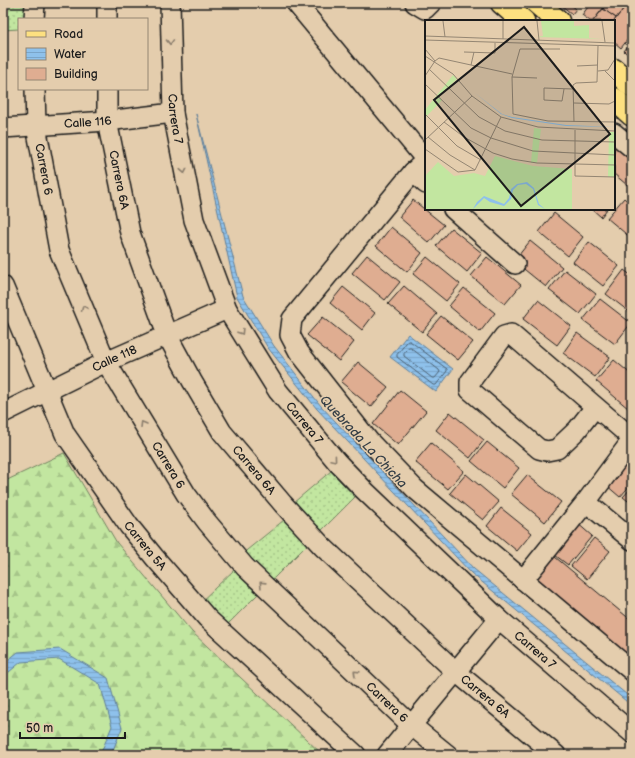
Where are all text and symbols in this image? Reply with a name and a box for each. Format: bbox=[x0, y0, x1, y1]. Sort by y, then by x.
legend bbox=[18, 18, 148, 90]
inset map bbox=[425, 20, 615, 210]
text: Road bbox=[54, 27, 83, 42]
one-way arrow bbox=[166, 39, 175, 45]
text: Water bbox=[54, 47, 86, 62]
text: Building bbox=[54, 67, 98, 82]
street label: Carrera 7 bbox=[164, 93, 186, 145]
street label: Calle 116 bbox=[64, 113, 113, 132]
street label: Carrera 6 bbox=[31, 142, 56, 196]
street label: Carrera 6A bbox=[105, 149, 132, 211]
one-way arrow bbox=[179, 168, 188, 174]
one-way arrow bbox=[80, 305, 88, 312]
one-way arrow bbox=[236, 328, 244, 335]
street label: Calle 118 bbox=[90, 342, 139, 376]
water label: Quebrada La Chicha bbox=[316, 392, 410, 491]
street label: Carrera 7 bbox=[282, 399, 326, 448]
one-way arrow bbox=[141, 421, 148, 428]
street label: Carrera 6 bbox=[148, 439, 188, 492]
street label: Carrera 6A bbox=[229, 443, 279, 498]
one-way arrow bbox=[330, 454, 337, 462]
street label: Carrera 5A bbox=[120, 518, 170, 574]
one-way arrow bbox=[259, 581, 267, 588]
street label: Carrera 7 bbox=[511, 628, 559, 673]
one-way arrow bbox=[353, 670, 361, 678]
street label: Carrera 6A bbox=[457, 672, 513, 722]
street label: Carrera 6 bbox=[363, 679, 411, 726]
scale bar bbox=[20, 714, 125, 740]
text: 50 m bbox=[26, 721, 53, 736]

